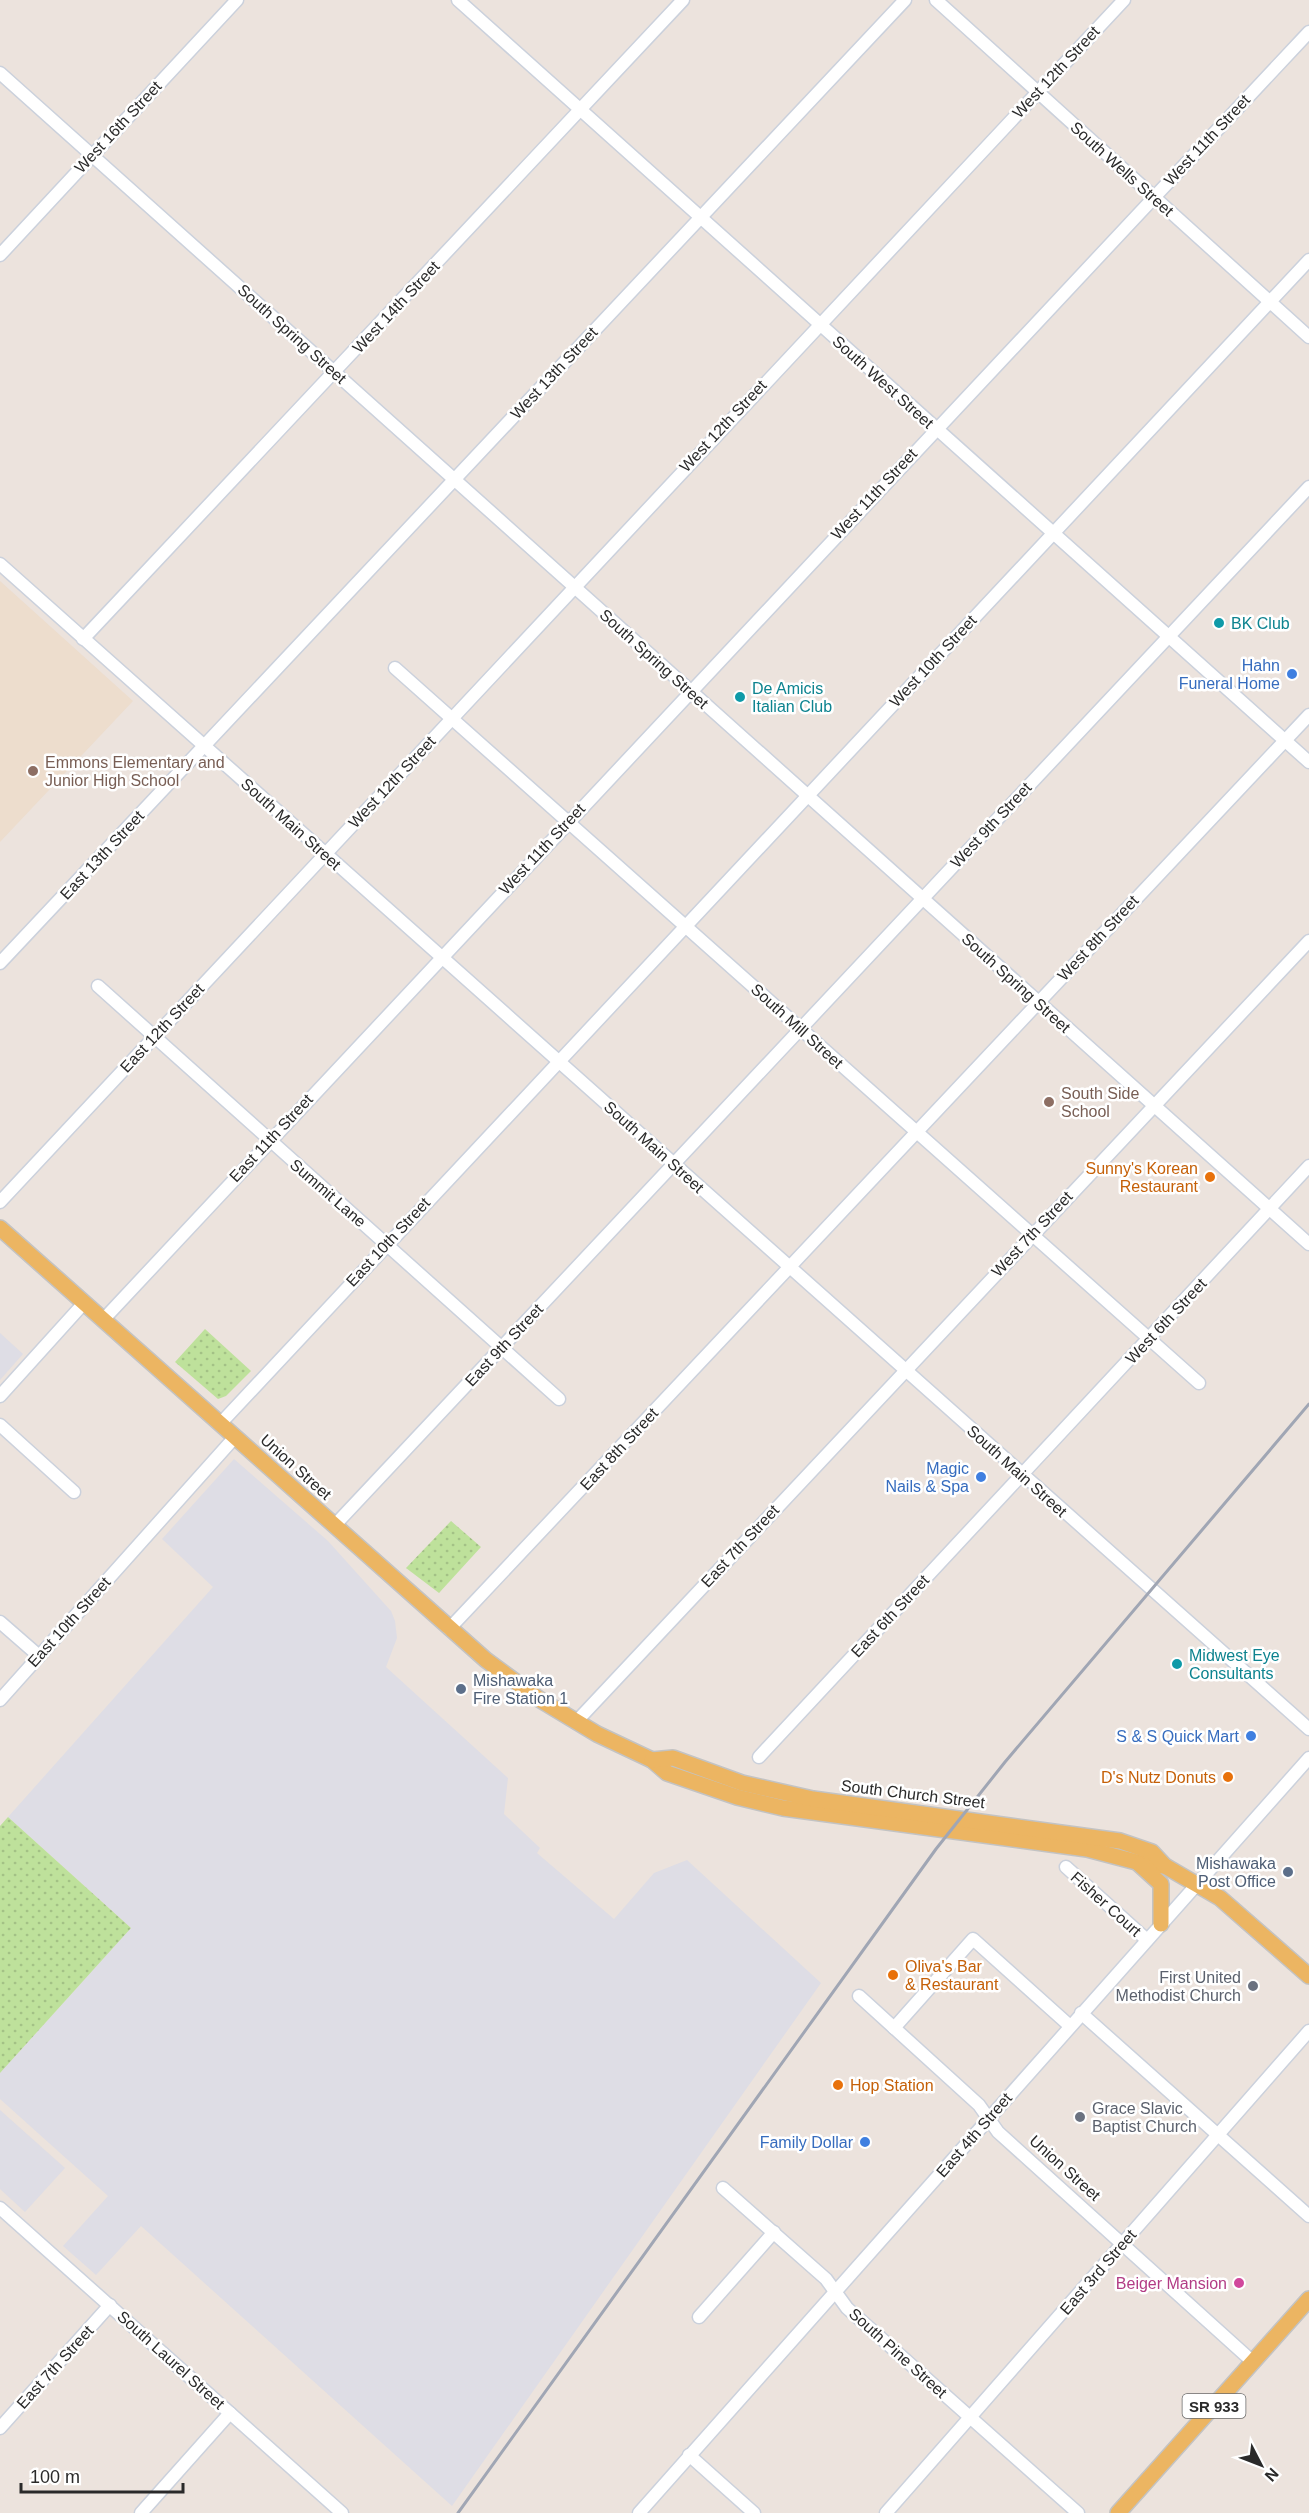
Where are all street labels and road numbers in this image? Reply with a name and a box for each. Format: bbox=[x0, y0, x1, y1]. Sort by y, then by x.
street label: West 12th Street bbox=[1009, 22, 1103, 121]
street label: West 16th Street bbox=[71, 77, 165, 176]
street label: West 11th Street bbox=[1161, 91, 1254, 189]
street label: South Wells Street bbox=[1067, 118, 1177, 220]
street label: West 14th Street bbox=[349, 257, 443, 356]
street label: South Spring Street bbox=[234, 281, 350, 387]
street label: West 13th Street bbox=[507, 323, 601, 422]
street label: South West Street bbox=[829, 332, 937, 432]
street label: West 12th Street bbox=[676, 376, 770, 475]
street label: West 11th Street bbox=[828, 445, 921, 543]
street label: South Spring Street bbox=[596, 606, 712, 712]
street label: West 10th Street bbox=[886, 611, 980, 710]
street label: West 12th Street bbox=[345, 732, 439, 831]
street label: South Main Street bbox=[238, 775, 345, 874]
street label: West 9th Street bbox=[947, 779, 1035, 871]
street label: West 11th Street bbox=[496, 800, 589, 898]
street label: East 13th Street bbox=[57, 807, 148, 903]
street label: West 8th Street bbox=[1054, 892, 1142, 984]
street label: South Spring Street bbox=[958, 930, 1074, 1036]
street label: East 12th Street bbox=[117, 980, 208, 1076]
street label: South Mill Street bbox=[748, 980, 847, 1072]
street label: East 11th Street bbox=[226, 1090, 316, 1185]
street label: South Main Street bbox=[601, 1098, 708, 1197]
street label: Summit Lane bbox=[287, 1156, 369, 1230]
street label: West 7th Street bbox=[988, 1188, 1076, 1280]
street label: East 10th Street bbox=[343, 1194, 434, 1290]
street label: West 6th Street bbox=[1122, 1275, 1210, 1367]
street label: East 9th Street bbox=[462, 1300, 547, 1390]
street label: East 8th Street bbox=[577, 1404, 662, 1494]
street label: South Main Street bbox=[964, 1422, 1071, 1521]
street label: Union Street bbox=[257, 1431, 335, 1503]
street label: East 7th Street bbox=[698, 1501, 783, 1591]
street label: East 6th Street bbox=[848, 1571, 933, 1661]
street label: East 10th Street bbox=[24, 1573, 114, 1670]
street label: South Church Street bbox=[840, 1777, 987, 1811]
street label: Fisher Court bbox=[1068, 1868, 1145, 1940]
street label: East 4th Street bbox=[933, 2089, 1015, 2181]
street label: Union Street bbox=[1026, 2132, 1104, 2204]
street label: East 3rd Street bbox=[1057, 2226, 1140, 2318]
street label: South Pine Street bbox=[846, 2305, 951, 2402]
street label: South Laurel Street bbox=[114, 2308, 228, 2413]
street label: East 7th Street bbox=[13, 2322, 97, 2412]
road number: SR 933 bbox=[1182, 2394, 1246, 2418]

